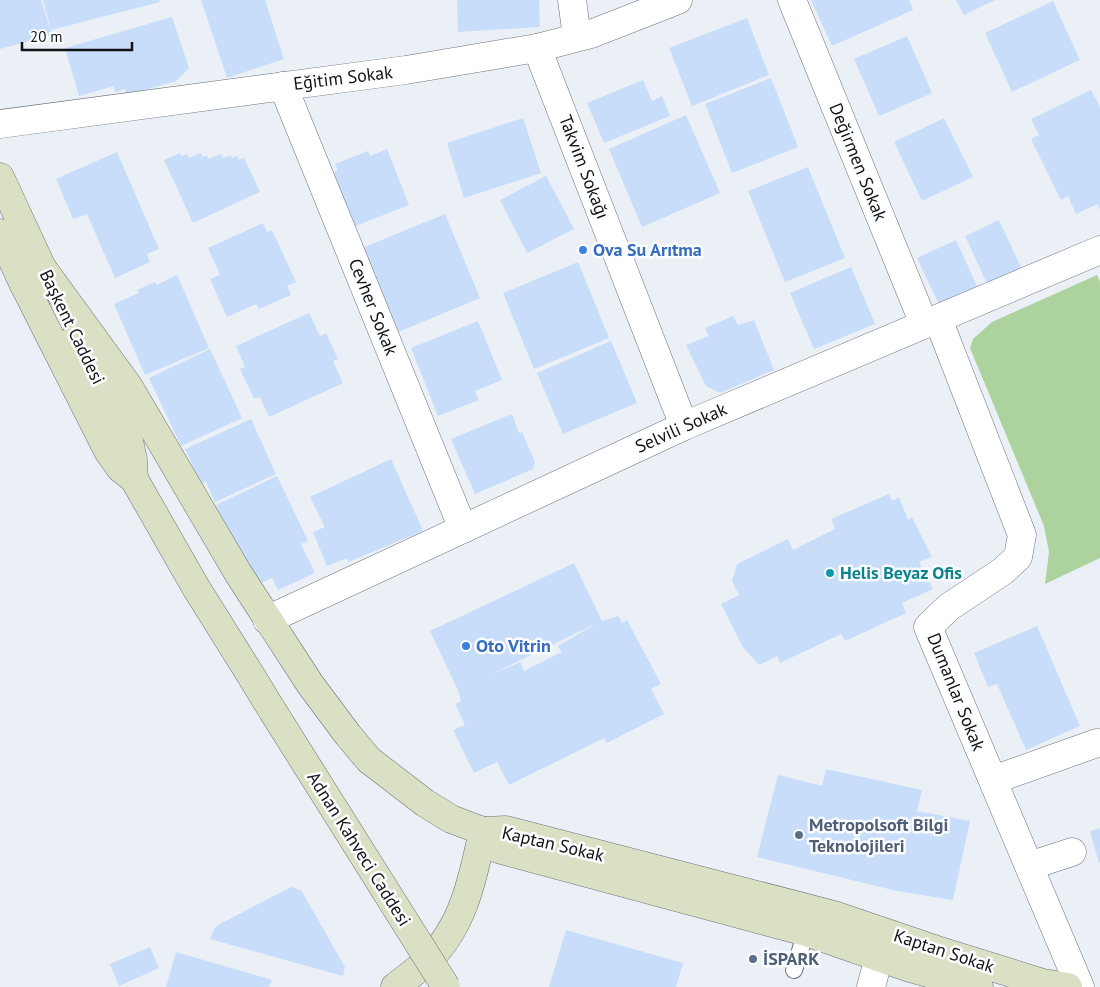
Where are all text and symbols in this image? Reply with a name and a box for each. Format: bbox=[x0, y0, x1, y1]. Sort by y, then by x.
scale bar bbox=[22, 20, 132, 52]
text: 20 m bbox=[30, 27, 63, 46]
street label: Eğitim Sokak bbox=[292, 60, 394, 95]
street label: Değirmen Sokak bbox=[824, 99, 893, 224]
street label: Takvim Sokağı bbox=[554, 111, 615, 222]
place label: Ova Su Arıtma bbox=[593, 238, 702, 261]
marker: Ova Su Arıtma bbox=[577, 244, 589, 256]
street label: Cevher Sokak bbox=[344, 255, 403, 359]
street label: Başkent Caddesi bbox=[35, 266, 110, 388]
street label: Selvili Sokak bbox=[631, 397, 730, 458]
place label: Helis Beyaz Ofis bbox=[840, 561, 962, 584]
marker: Helis Beyaz Ofis bbox=[824, 567, 836, 579]
street label: Dumanlar Sokak bbox=[922, 629, 991, 755]
place label: Oto Vitrin bbox=[476, 634, 551, 657]
marker: Oto Vitrin bbox=[460, 640, 472, 652]
street label: Adnan Kahveci Caddesi bbox=[303, 767, 416, 930]
place label: Metropolsoft Bilgi Teknolojileri bbox=[809, 813, 948, 857]
street label: Kaptan Sokak bbox=[500, 821, 607, 867]
marker: Metropolsoft Bilgi Teknolojileri bbox=[793, 829, 805, 841]
street label: Kaptan Sokak bbox=[891, 923, 998, 978]
place label: İSPARK bbox=[763, 947, 819, 970]
marker: İSPARK bbox=[747, 953, 759, 965]

